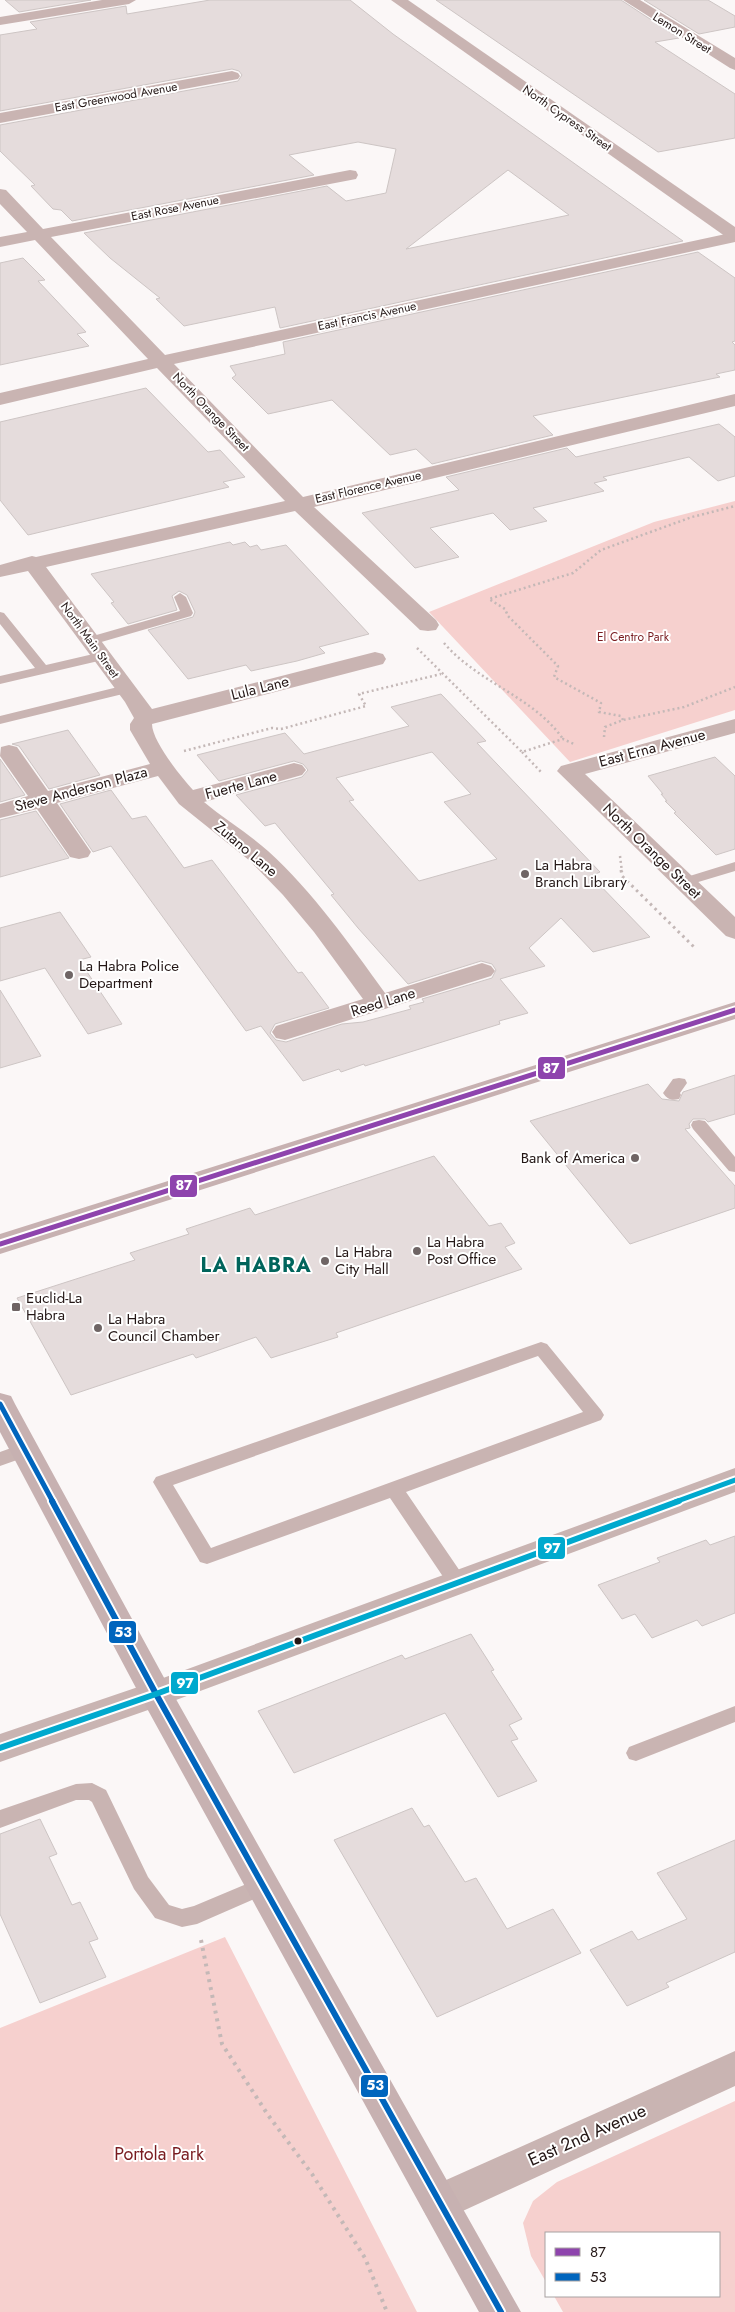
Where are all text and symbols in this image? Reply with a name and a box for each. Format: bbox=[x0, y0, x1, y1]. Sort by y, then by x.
street label: Lemon Street bbox=[649, 8, 715, 58]
street label: East Greenwood Avenue bbox=[53, 77, 179, 117]
street label: North Cypress Street bbox=[519, 80, 615, 156]
street label: East Rose Avenue bbox=[130, 191, 220, 225]
street label: East Francis Avenue bbox=[316, 297, 418, 335]
street label: North Orange Street bbox=[169, 368, 254, 456]
street label: East Florence Avenue bbox=[313, 466, 423, 508]
street label: North Main Street bbox=[56, 598, 124, 682]
park label: El Centro Park bbox=[597, 628, 670, 646]
street label: Lula Lane bbox=[229, 670, 292, 706]
street label: East Erna Avenue bbox=[596, 723, 708, 773]
street label: Steve Anderson Plaza bbox=[12, 761, 150, 817]
street label: Fuerte Lane bbox=[203, 765, 280, 805]
street label: North Orange Street bbox=[598, 798, 707, 904]
street label: Zutano Lane bbox=[210, 816, 283, 882]
place label: La Habra Branch Library bbox=[535, 854, 627, 893]
marker: La Habra Branch Library bbox=[519, 868, 531, 880]
place label: La Habra Police Department bbox=[79, 955, 179, 994]
marker: La Habra Police Department bbox=[63, 969, 75, 981]
street label: Reed Lane bbox=[348, 982, 418, 1022]
line badge: 87 bbox=[537, 1056, 566, 1080]
text: 87 bbox=[542, 1058, 560, 1078]
place label: Bank of America bbox=[521, 1147, 625, 1169]
marker: Bank of America bbox=[629, 1152, 641, 1164]
line badge: 87 bbox=[169, 1174, 198, 1198]
text: 87 bbox=[175, 1175, 193, 1195]
place label: La Habra Post Office bbox=[427, 1231, 497, 1270]
place label: La Habra City Hall bbox=[335, 1241, 392, 1280]
marker: La Habra Post Office bbox=[411, 1245, 423, 1257]
district label: LA HABRA bbox=[200, 1251, 312, 1280]
marker: La Habra City Hall bbox=[319, 1255, 331, 1267]
place label: Euclid-La Habra bbox=[26, 1287, 82, 1326]
marker: Euclid-La Habra bbox=[10, 1301, 22, 1313]
place label: La Habra Council Chamber bbox=[108, 1308, 221, 1347]
marker: La Habra Council Chamber bbox=[92, 1322, 104, 1334]
line badge: 97 bbox=[537, 1536, 566, 1560]
text: 97 bbox=[543, 1538, 561, 1558]
line badge: 53 bbox=[108, 1620, 137, 1644]
text: 53 bbox=[114, 1622, 132, 1642]
unlabelled marker bbox=[293, 1636, 303, 1646]
line badge: 97 bbox=[170, 1671, 199, 1695]
text: 97 bbox=[176, 1673, 194, 1693]
line badge: 53 bbox=[360, 2074, 389, 2098]
text: 53 bbox=[366, 2075, 384, 2095]
street label: East 2nd Avenue bbox=[524, 2097, 650, 2173]
park label: Portola Park bbox=[114, 2141, 204, 2167]
legend bbox=[545, 2232, 720, 2297]
text: 87 bbox=[590, 2241, 606, 2263]
text: 53 bbox=[590, 2266, 607, 2288]

